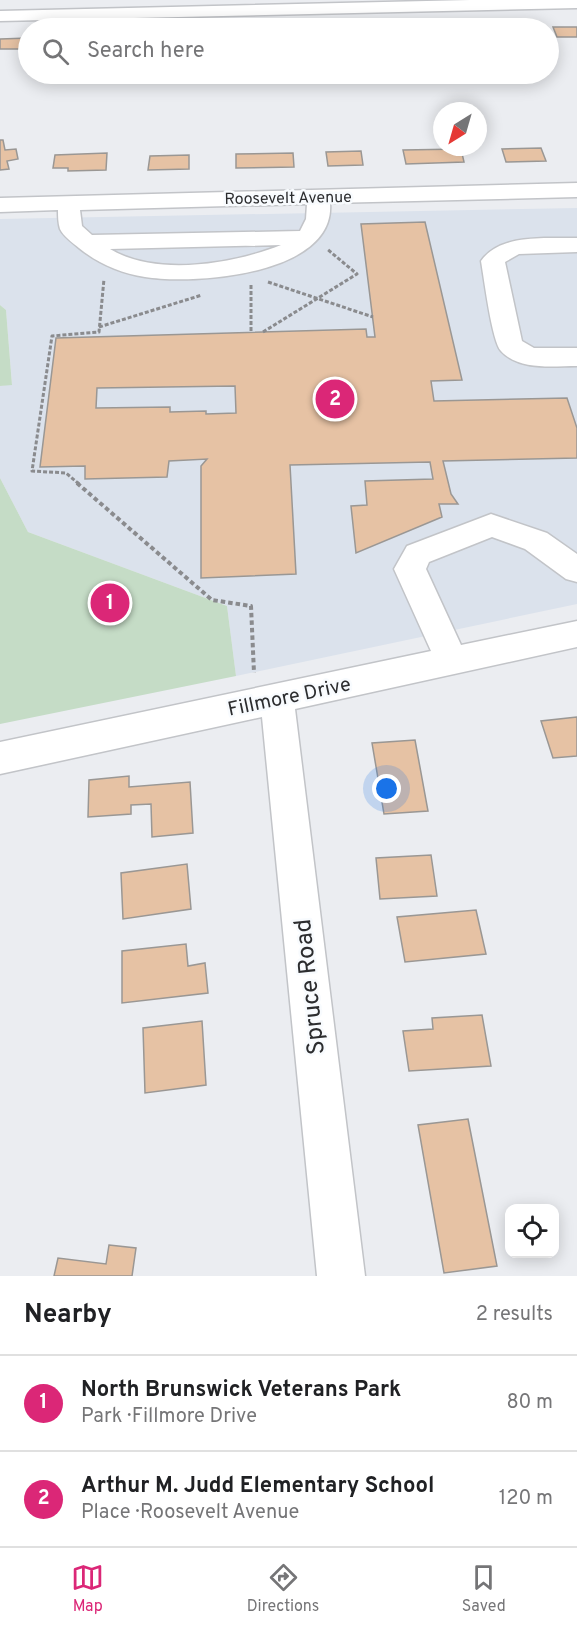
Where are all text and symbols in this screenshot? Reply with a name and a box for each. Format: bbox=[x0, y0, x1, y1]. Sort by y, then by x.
search box bbox=[18, 18, 559, 84]
icon: search bbox=[39, 35, 72, 68]
text: Search here bbox=[87, 38, 205, 65]
north arrow bbox=[433, 102, 487, 156]
street label: Roosevelt Avenue bbox=[224, 188, 352, 210]
pin: 2 bbox=[316, 376, 354, 422]
pin: 1 bbox=[90, 580, 130, 626]
street label: Fillmore Drive bbox=[225, 672, 353, 724]
your location bbox=[372, 774, 401, 803]
street label: Spruce Road bbox=[289, 917, 333, 1056]
map controls bbox=[505, 1204, 559, 1258]
button: locate bbox=[505, 1204, 559, 1258]
text: Nearby bbox=[24, 1299, 112, 1332]
text: 2 results bbox=[476, 1302, 553, 1328]
text: North Brunswick Veterans Park bbox=[81, 1377, 401, 1404]
text: 1 bbox=[40, 1390, 48, 1416]
text: 80 m bbox=[507, 1390, 553, 1416]
text: Park · Fillmore Drive bbox=[81, 1404, 257, 1430]
text: Arthur M. Judd Elementary School bbox=[81, 1473, 434, 1500]
text: 2 bbox=[37, 1486, 50, 1512]
text: 120 m bbox=[499, 1486, 553, 1512]
text: Place · Roosevelt Avenue bbox=[81, 1500, 299, 1526]
tab: Map bbox=[71, 1561, 104, 1617]
tab: Directions bbox=[247, 1561, 319, 1617]
tab: Saved bbox=[462, 1561, 506, 1617]

